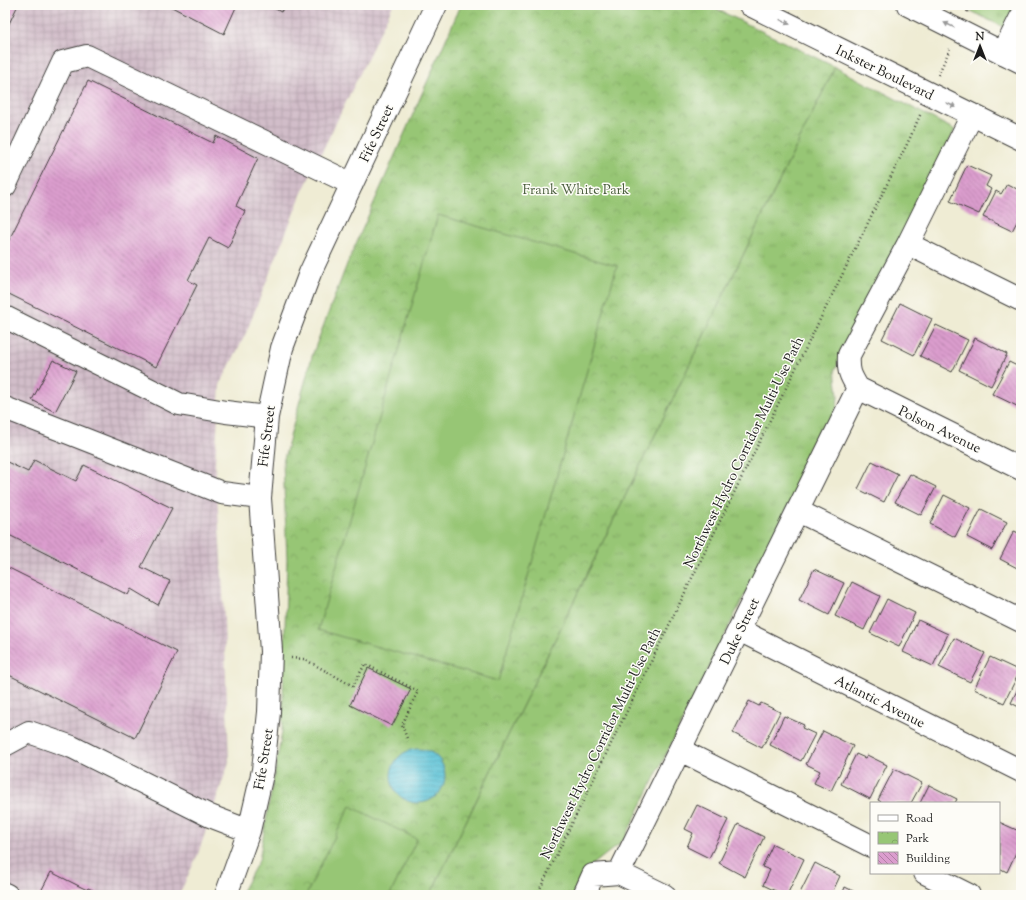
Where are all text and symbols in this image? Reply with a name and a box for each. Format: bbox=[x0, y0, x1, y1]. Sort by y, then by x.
one-way arrow bbox=[779, 19, 790, 25]
one-way arrow bbox=[943, 22, 954, 29]
north arrow bbox=[960, 26, 1000, 66]
text: N bbox=[975, 29, 985, 45]
street label: Inkster Boulevard bbox=[832, 41, 937, 106]
street label: Fife Street bbox=[356, 101, 400, 166]
one-way arrow bbox=[946, 102, 957, 108]
park label: Frank White Park bbox=[523, 181, 630, 201]
street label: Northwest Hydro Corridor Multi-Use Path bbox=[680, 334, 810, 572]
street label: Polson Avenue bbox=[894, 402, 984, 460]
street label: Fife Street bbox=[254, 404, 282, 468]
street label: Duke Street bbox=[716, 595, 766, 669]
street label: Northwest Hydro Corridor Multi-Use Path bbox=[537, 625, 667, 863]
street label: Atlantic Avenue bbox=[830, 671, 928, 734]
street label: Fife Street bbox=[250, 727, 280, 791]
legend bbox=[870, 802, 1000, 874]
text: Road bbox=[906, 810, 933, 828]
text: Park bbox=[906, 830, 929, 848]
text: Building bbox=[906, 850, 950, 868]

